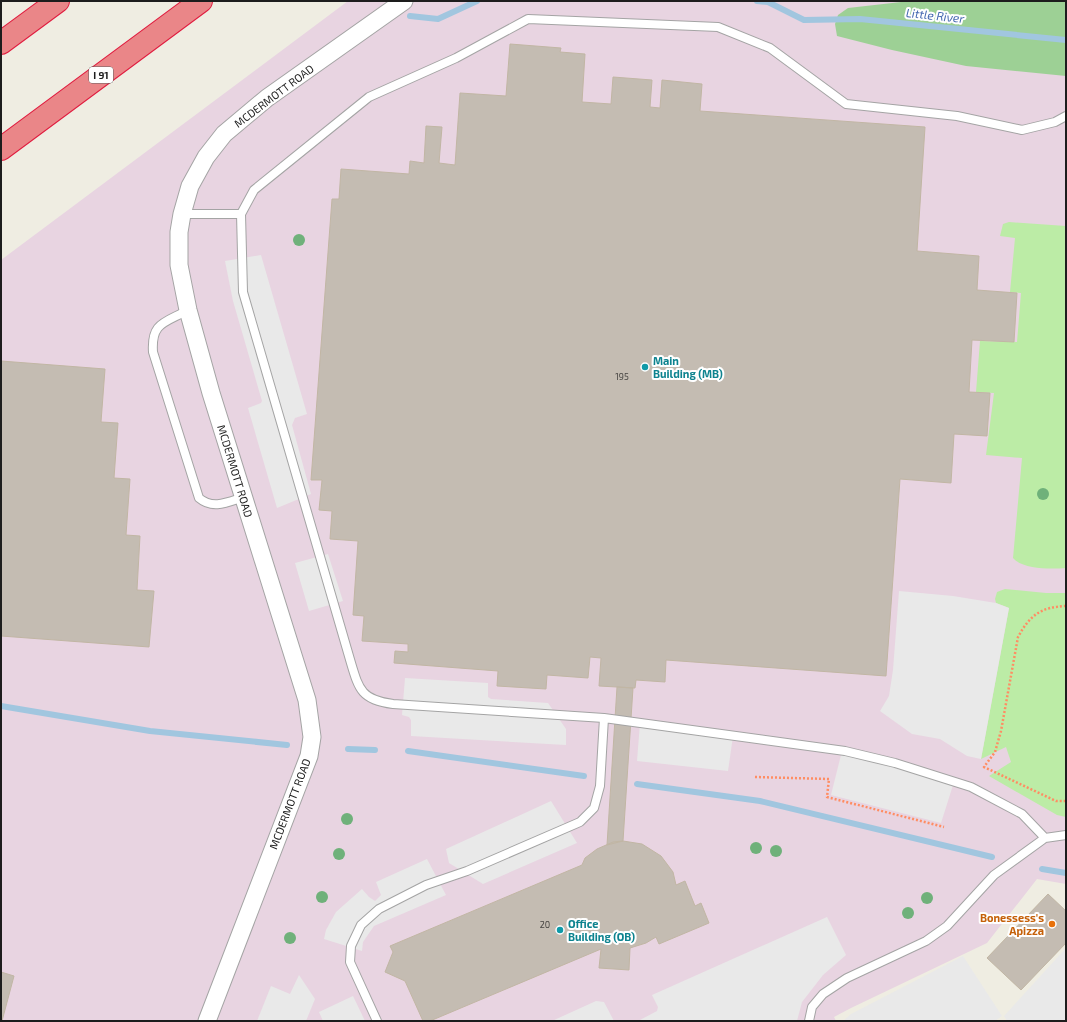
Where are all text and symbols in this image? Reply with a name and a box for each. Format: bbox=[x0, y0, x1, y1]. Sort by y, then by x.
water label: Little River bbox=[905, 5, 965, 25]
street label: MCDERMOTT ROAD bbox=[231, 61, 316, 130]
road number: I 91 bbox=[89, 67, 113, 83]
place label: Main Building (MB) bbox=[653, 354, 723, 380]
marker: Main Building (MB) bbox=[640, 362, 650, 372]
house number: 195 bbox=[615, 371, 629, 382]
street label: MCDERMOTT ROAD bbox=[215, 423, 256, 519]
street label: MCDERMOTT ROAD bbox=[266, 757, 313, 851]
place label: Bonessess's Apizza bbox=[980, 911, 1044, 937]
place label: Office Building (OB) bbox=[568, 917, 635, 943]
house number: 20 bbox=[540, 919, 550, 930]
marker: Bonessess's Apizza bbox=[1047, 919, 1057, 929]
marker: Office Building (OB) bbox=[555, 925, 565, 935]

